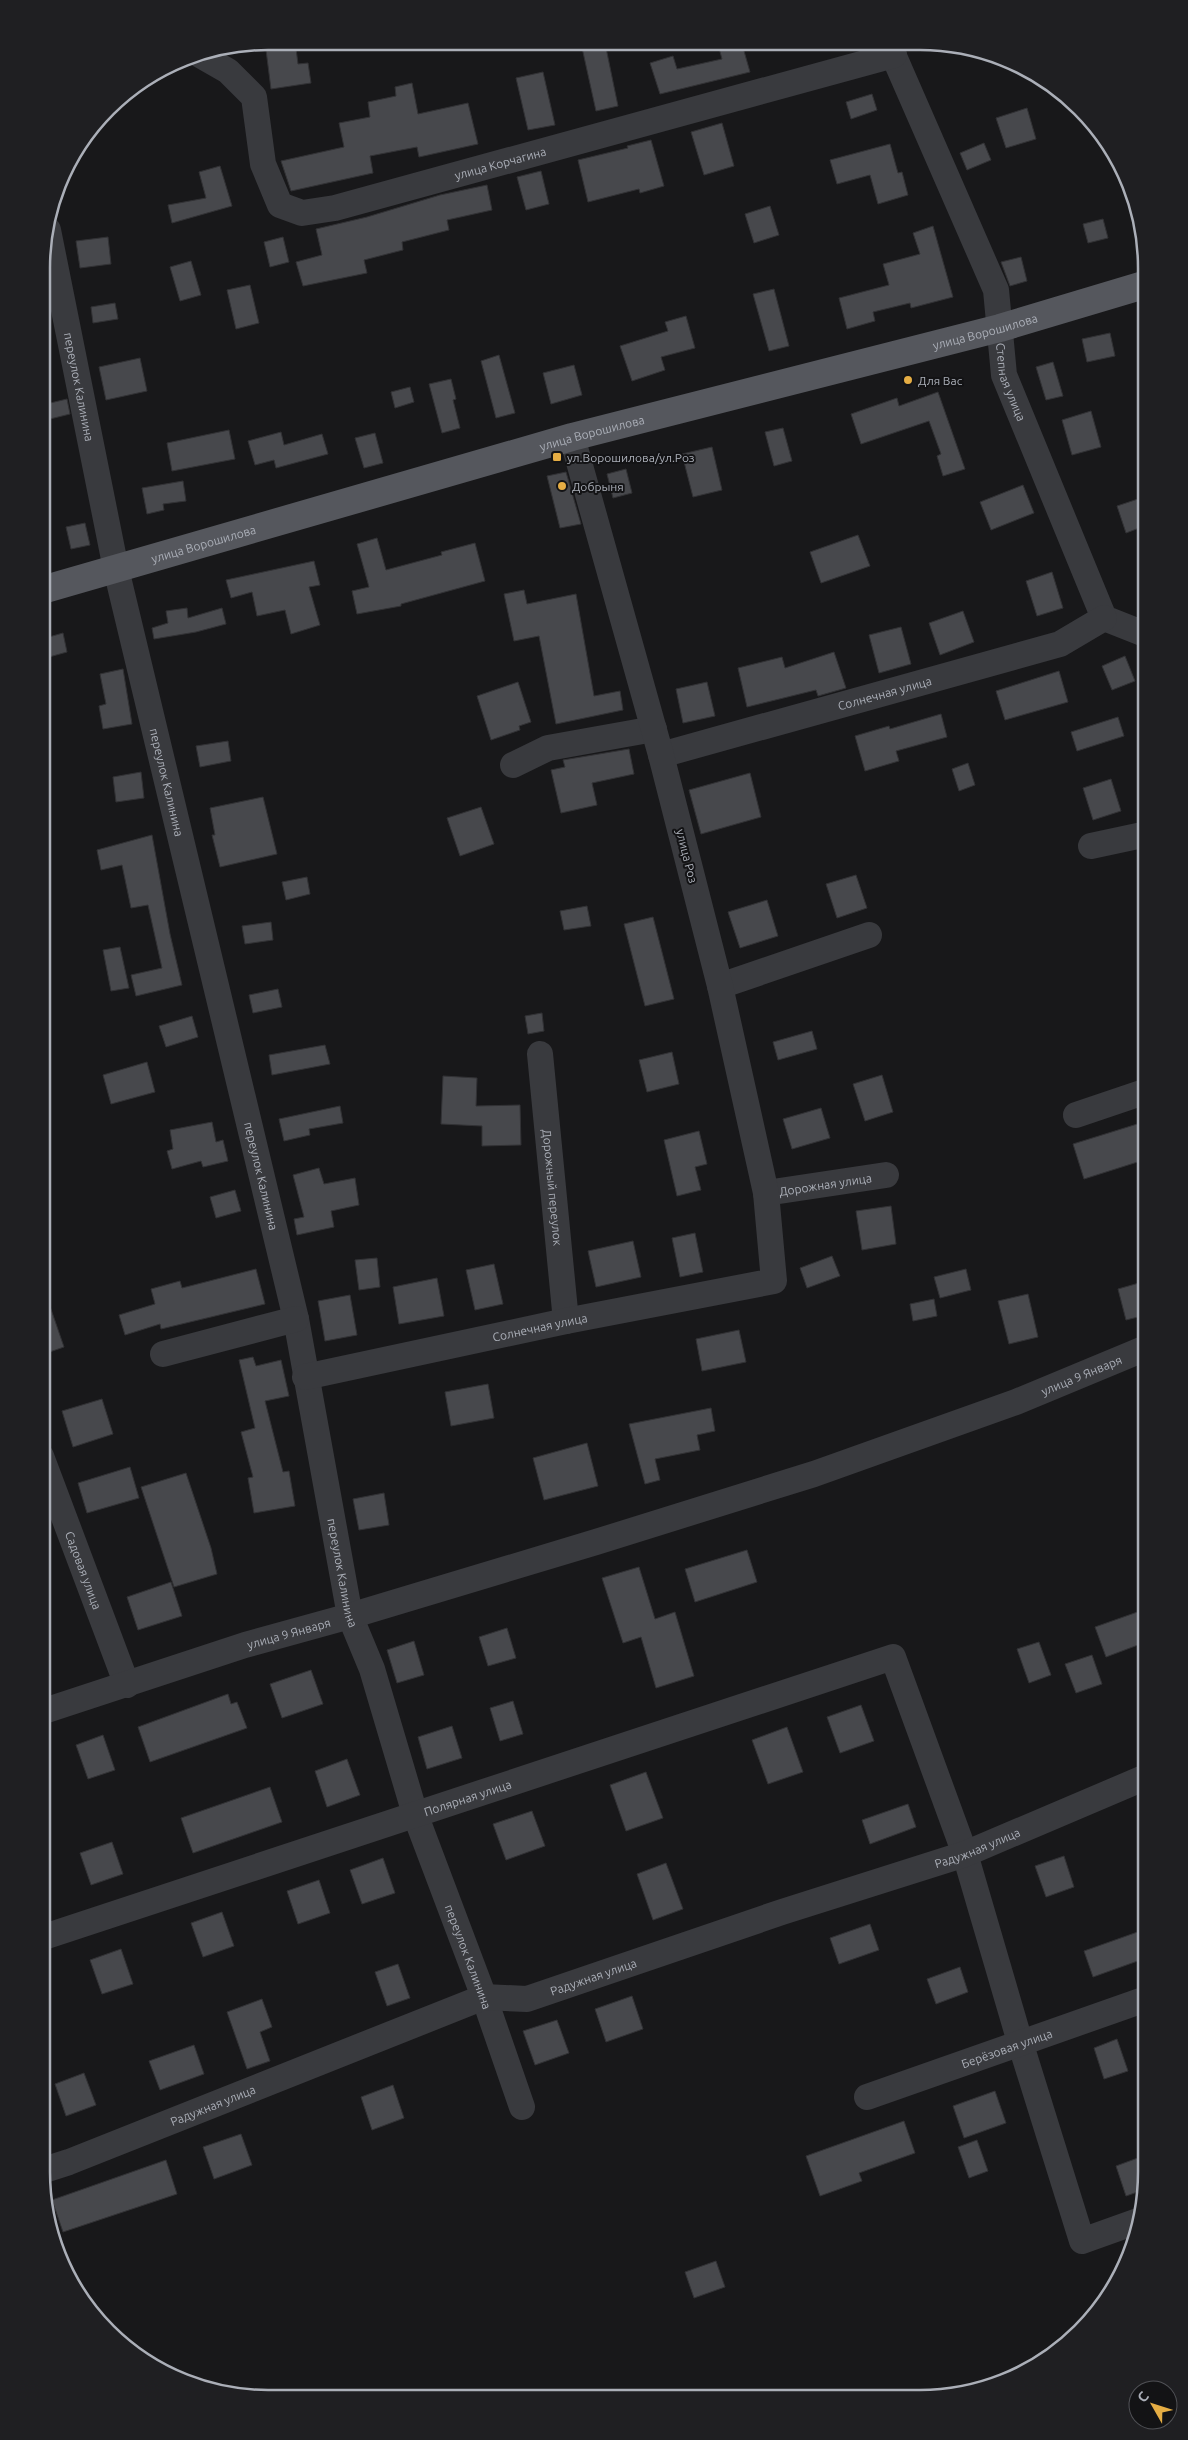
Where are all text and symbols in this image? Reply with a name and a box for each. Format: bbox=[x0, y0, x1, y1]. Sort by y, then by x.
street label: улица Корчагина bbox=[453, 144, 547, 182]
street label: улица Ворошилова bbox=[931, 311, 1039, 351]
street label: переулок Калинина bbox=[62, 331, 97, 442]
street label: Степная улица bbox=[994, 342, 1029, 423]
marker: Для Вас bbox=[902, 374, 914, 386]
place label: Для Вас bbox=[918, 374, 963, 387]
street label: улица Ворошилова bbox=[538, 412, 646, 453]
marker: ул.Ворошилова/ул.Роз bbox=[551, 451, 563, 463]
place label: ул.Ворошилова/ул.Роз bbox=[567, 451, 695, 464]
marker: Добрыня bbox=[556, 480, 568, 492]
place label: Добрыня bbox=[572, 480, 624, 493]
street label: улица Ворошилова bbox=[150, 522, 257, 565]
street label: Солнечная улица bbox=[836, 674, 933, 712]
street label: переулок Калинина bbox=[148, 727, 186, 838]
street label: улица Роз bbox=[674, 828, 700, 885]
street label: переулок Калинина bbox=[242, 1121, 281, 1231]
street label: Дорожный переулок bbox=[541, 1128, 565, 1246]
street label: Дорожная улица bbox=[778, 1171, 873, 1197]
street label: Солнечная улица bbox=[491, 1311, 588, 1343]
street label: улица 9 Января bbox=[1039, 1352, 1123, 1397]
street label: переулок Калинина bbox=[326, 1517, 360, 1629]
street label: Садовая улица bbox=[63, 1529, 104, 1611]
street label: улица 9 Января bbox=[245, 1615, 332, 1651]
street label: Полярная улица bbox=[422, 1777, 513, 1818]
street label: Радужная улица bbox=[933, 1825, 1022, 1870]
street label: переулок Калинина bbox=[443, 1903, 494, 2011]
street label: Радужная улица bbox=[548, 1956, 638, 1997]
street label: Берёзовая улица bbox=[959, 2026, 1054, 2070]
street label: Радужная улица bbox=[168, 2082, 257, 2128]
north arrow bbox=[1128, 2380, 1178, 2430]
text: С bbox=[1134, 2388, 1152, 2405]

